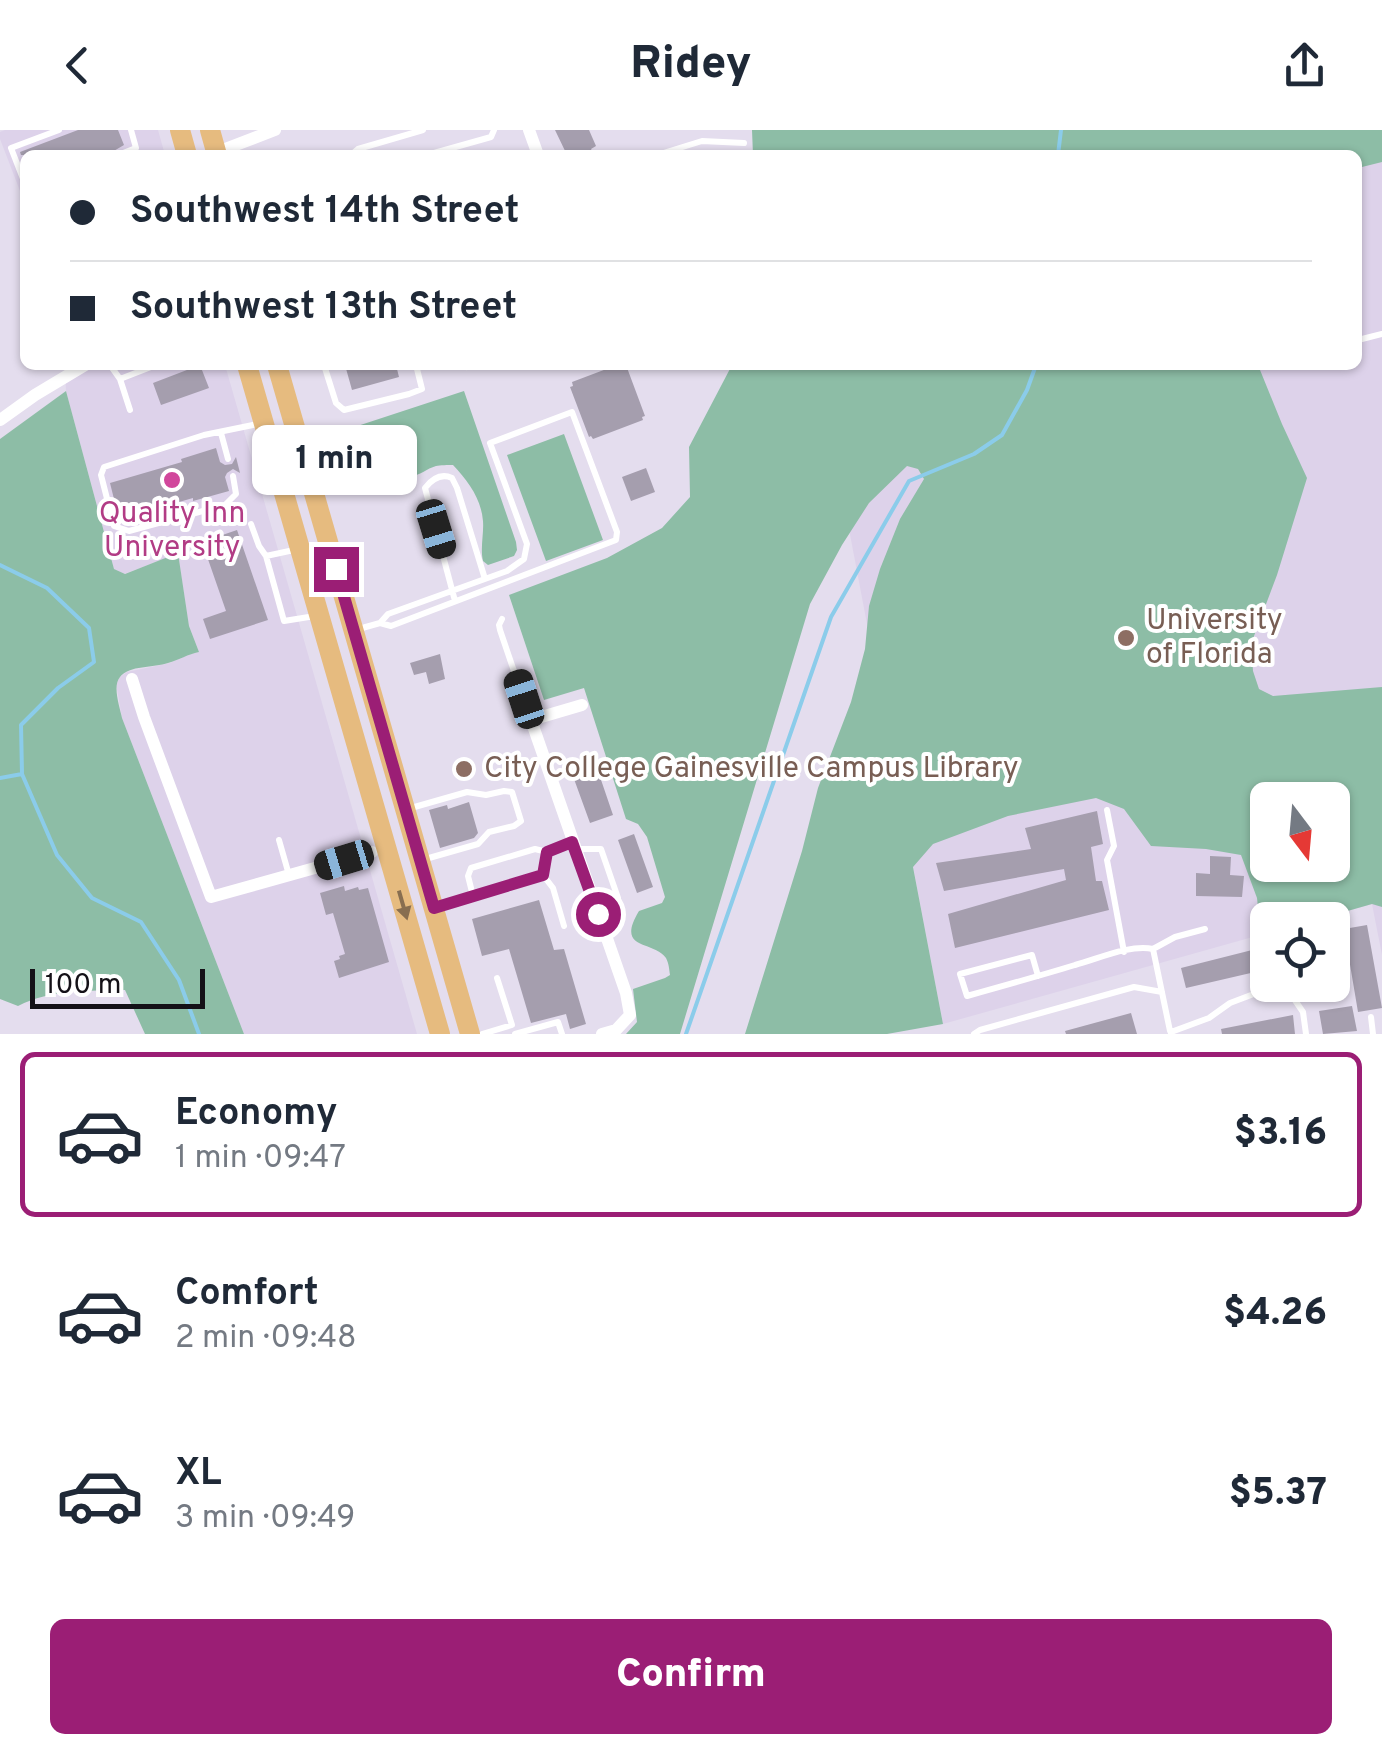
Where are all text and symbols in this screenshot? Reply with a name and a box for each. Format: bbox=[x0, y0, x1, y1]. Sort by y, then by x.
text: Ridey bbox=[630, 37, 752, 94]
icon: back bbox=[50, 38, 105, 93]
icon: share bbox=[1277, 38, 1332, 93]
text: Southwest 14th Street bbox=[130, 188, 519, 237]
text: Southwest 13th Street bbox=[130, 284, 517, 333]
callout: 1 min bbox=[254, 424, 418, 494]
text: 1 min bbox=[295, 440, 374, 480]
marker: Quality Inn University bbox=[161, 469, 183, 491]
place label: Quality Inn University bbox=[99, 496, 245, 567]
car bbox=[413, 496, 459, 562]
route end bbox=[314, 547, 359, 592]
place label: University of Florida bbox=[1146, 603, 1283, 674]
marker: University of Florida bbox=[1115, 627, 1137, 649]
car bbox=[500, 666, 548, 732]
place label: City College Gainesville Campus Library bbox=[484, 751, 1019, 788]
marker: City College Gainesville Campus Library bbox=[453, 758, 475, 780]
north arrow bbox=[1250, 782, 1350, 882]
map controls bbox=[1250, 782, 1350, 1002]
car bbox=[311, 837, 377, 883]
one-way arrow bbox=[396, 891, 411, 921]
route start bbox=[576, 892, 621, 937]
button: locate bbox=[1250, 902, 1350, 1002]
scale bar bbox=[30, 964, 205, 1008]
text: 100 m bbox=[45, 968, 121, 1004]
icon: car bbox=[55, 1090, 145, 1180]
text: Economy bbox=[175, 1090, 337, 1139]
text: $3.16 bbox=[1234, 1110, 1327, 1159]
text: 1 min · 09:47 bbox=[175, 1139, 346, 1179]
icon: car bbox=[55, 1270, 145, 1360]
text: Comfort bbox=[175, 1270, 319, 1319]
text: $4.26 bbox=[1223, 1290, 1327, 1339]
text: 2 min · 09:48 bbox=[175, 1319, 357, 1359]
icon: car bbox=[55, 1450, 145, 1540]
text: XL bbox=[175, 1450, 222, 1499]
text: $5.37 bbox=[1229, 1470, 1327, 1519]
text: 3 min · 09:49 bbox=[175, 1499, 355, 1539]
button: Confirm bbox=[50, 1619, 1332, 1734]

